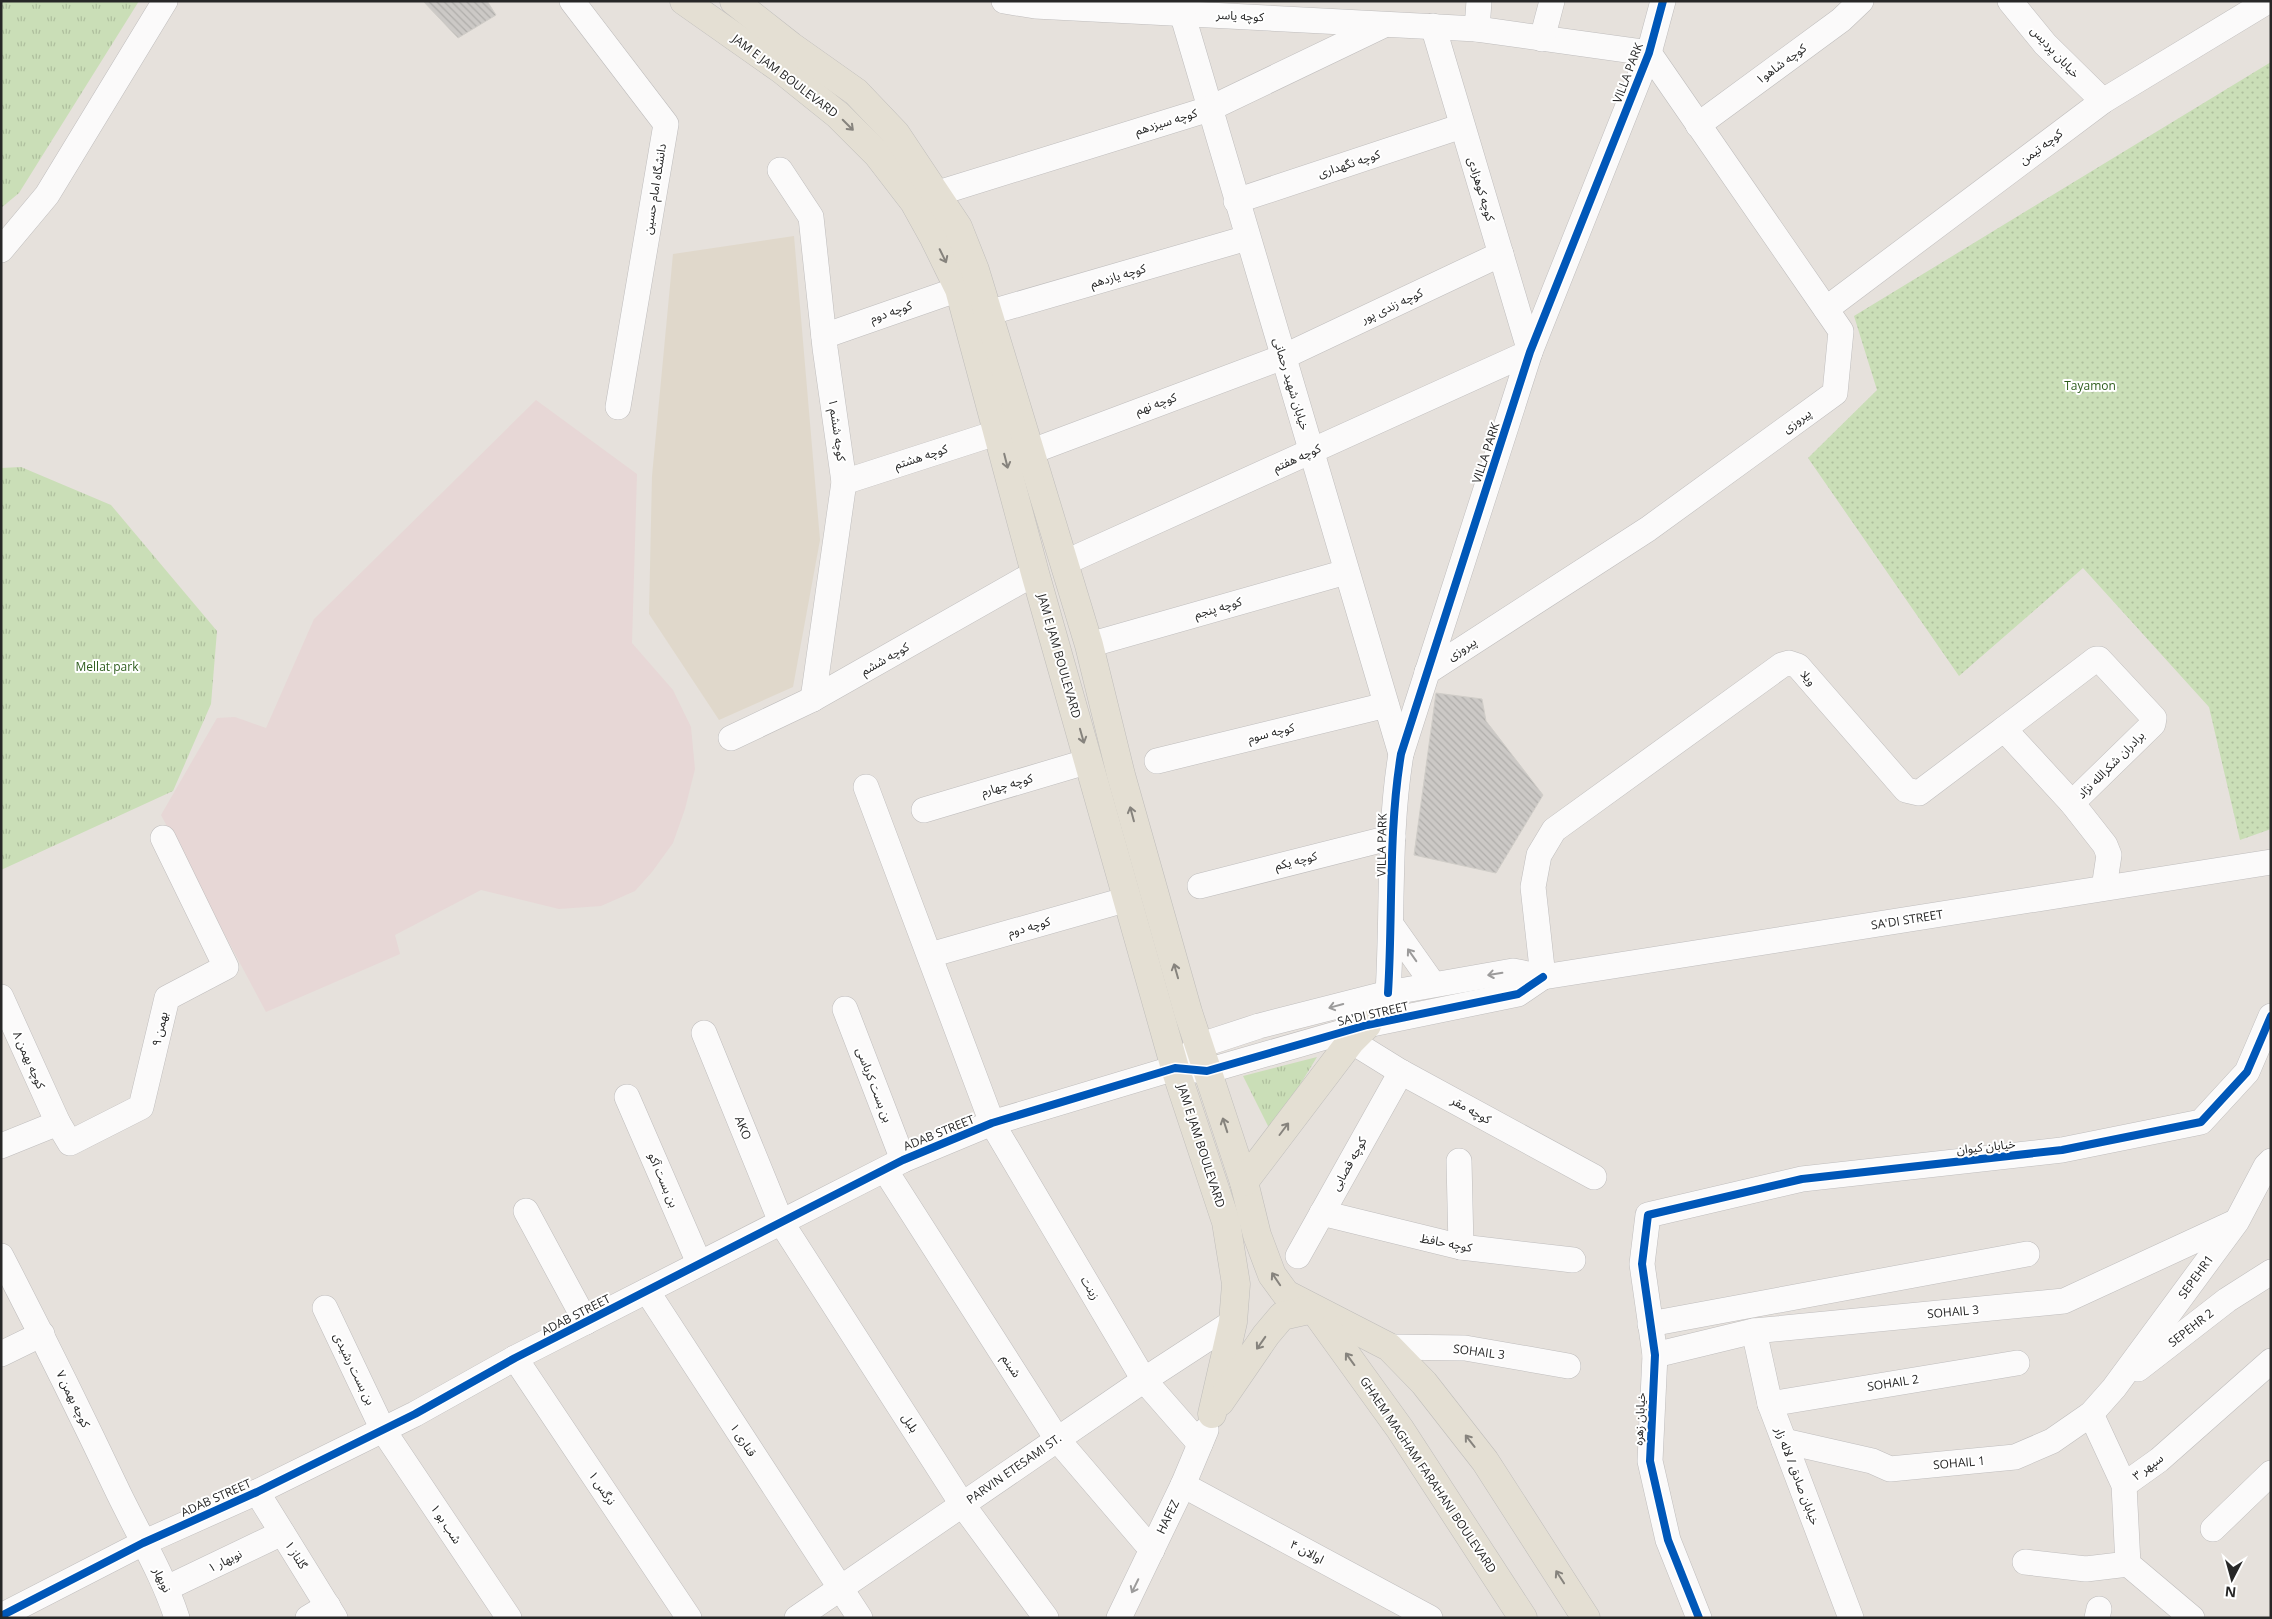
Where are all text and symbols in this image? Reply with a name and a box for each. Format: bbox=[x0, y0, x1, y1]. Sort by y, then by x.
street label: کوچه یاسر bbox=[1215, 6, 1265, 25]
street label: خیابان پردیس bbox=[2027, 22, 2084, 82]
street label: JAM E JAM BOULEVARD bbox=[728, 29, 842, 121]
street label: کوچه شاهو۱ bbox=[1752, 39, 1810, 88]
street label: VILLA PARK bbox=[1608, 40, 1647, 105]
street label: کوچه سیزدهم bbox=[1133, 104, 1200, 140]
one-way arrow bbox=[842, 119, 854, 131]
street label: کوچه تیمن bbox=[2015, 124, 2067, 169]
street label: دانشگاه امام حسین bbox=[639, 142, 671, 236]
street label: کوچه نگهداری bbox=[1315, 145, 1383, 182]
street label: کوچه کوهزادی bbox=[1464, 155, 1500, 224]
one-way arrow bbox=[939, 248, 948, 263]
street label: کوچه یازدهم bbox=[1088, 259, 1149, 293]
street label: کوچه زندی پور bbox=[1357, 283, 1426, 328]
street label: کوچه دوم bbox=[867, 296, 915, 328]
street label: خیابان شهید رحمانی bbox=[1269, 335, 1314, 432]
park label: Tayamon bbox=[2064, 377, 2116, 394]
street label: کوچه نهم bbox=[1133, 388, 1180, 420]
street label: کوچه ششم ۱ bbox=[824, 398, 850, 463]
street label: پیروزی bbox=[1779, 404, 1815, 437]
street label: VILLA PARK bbox=[1468, 420, 1504, 486]
street label: کوچه هفتم bbox=[1270, 439, 1325, 477]
street label: کوچه هشتم bbox=[892, 440, 951, 474]
one-way arrow bbox=[1002, 452, 1011, 468]
street label: JAM E JAM BOULEVARD bbox=[1033, 591, 1085, 720]
street label: کوچه پنجم bbox=[1192, 592, 1245, 623]
street label: پیروزی bbox=[1444, 633, 1480, 664]
street label: کوچه ششم bbox=[858, 637, 913, 680]
park label: Mellat park bbox=[76, 658, 139, 675]
street label: ویلا bbox=[1797, 666, 1820, 689]
street label: کوچه سوم bbox=[1246, 718, 1297, 747]
one-way arrow bbox=[1077, 727, 1087, 743]
street label: برادران شکرالله نژاد bbox=[2073, 727, 2148, 802]
street label: کوچه چهارم bbox=[979, 769, 1036, 801]
one-way arrow bbox=[1126, 807, 1136, 823]
street label: VILLA PARK bbox=[1372, 813, 1391, 877]
street label: کوچه یکم bbox=[1273, 847, 1320, 875]
street label: SA'DI STREET bbox=[1870, 905, 1944, 934]
street label: کوچه دوم bbox=[1006, 912, 1053, 942]
one-way arrow bbox=[1407, 948, 1417, 962]
one-way arrow bbox=[1170, 963, 1180, 979]
one-way arrow bbox=[1488, 969, 1504, 979]
street label: SA'DI STREET bbox=[1336, 997, 1411, 1030]
one-way arrow bbox=[1329, 1002, 1345, 1011]
street label: بهمن ۹ bbox=[147, 1010, 172, 1048]
street label: کوچه بهمن ۸ bbox=[9, 1028, 50, 1092]
street label: بن بست کرباسی bbox=[852, 1045, 897, 1125]
street label: JAM E JAM BOULEVARD bbox=[1173, 1081, 1229, 1210]
street label: کوچه مقر bbox=[1447, 1091, 1495, 1128]
street label: ADAB STREET bbox=[901, 1110, 977, 1155]
street label: AKO bbox=[731, 1113, 756, 1142]
one-way arrow bbox=[1220, 1118, 1230, 1134]
one-way arrow bbox=[1279, 1122, 1289, 1136]
street label: کوچه قصابی bbox=[1327, 1133, 1371, 1194]
street label: خیابان کیوان bbox=[1956, 1135, 2016, 1158]
street label: بن بست آکو bbox=[644, 1150, 683, 1210]
street label: کوچه حافظ bbox=[1419, 1229, 1475, 1256]
street label: SEPEHR1 bbox=[2174, 1251, 2217, 1302]
one-way arrow bbox=[1271, 1272, 1281, 1286]
street label: زینت bbox=[1077, 1273, 1104, 1303]
street label: ADAB STREET bbox=[538, 1290, 614, 1339]
street label: SOHAIL 3 bbox=[1926, 1301, 1980, 1322]
street label: SEPEHR 2 bbox=[2164, 1304, 2217, 1351]
street label: بن بست رشیدی bbox=[330, 1330, 379, 1408]
one-way arrow bbox=[1255, 1336, 1266, 1349]
street label: SOHAIL 3 bbox=[1452, 1340, 1506, 1363]
street label: شبنم bbox=[997, 1351, 1025, 1381]
one-way arrow bbox=[1345, 1352, 1355, 1366]
street label: کوچه بهمن ۷ bbox=[52, 1367, 95, 1431]
street label: SOHAIL 2 bbox=[1866, 1370, 1920, 1395]
street label: GHAEM MAGHAM FARAHANI BOULEVARD bbox=[1356, 1373, 1501, 1576]
street label: خیابان زهره bbox=[1630, 1392, 1649, 1446]
street label: بلبل bbox=[898, 1410, 923, 1436]
street label: قناری ۱ bbox=[726, 1420, 760, 1460]
street label: خیابان صادق / لاله زار bbox=[1771, 1424, 1824, 1527]
street label: PARVIN ETESAMI ST. bbox=[963, 1429, 1065, 1508]
one-way arrow bbox=[1464, 1435, 1475, 1448]
street label: سپهر ۳ bbox=[2129, 1449, 2167, 1484]
street label: SOHAIL 1 bbox=[1932, 1452, 1986, 1473]
street label: نرگس ۱ bbox=[585, 1467, 620, 1508]
street label: ADAB STREET bbox=[178, 1474, 254, 1521]
street label: HAFEZ bbox=[1152, 1497, 1183, 1537]
street label: شب بو ۱ bbox=[427, 1501, 466, 1547]
street label: اوالان ۴ bbox=[1287, 1536, 1327, 1568]
street label: گلناز ۱ bbox=[281, 1537, 312, 1573]
street label: نوبهار ۱ bbox=[205, 1545, 245, 1576]
north arrow bbox=[2207, 1554, 2257, 1604]
street label: نوبهار bbox=[149, 1563, 176, 1595]
one-way arrow bbox=[1554, 1570, 1564, 1584]
one-way arrow bbox=[1129, 1578, 1139, 1593]
text: N bbox=[2224, 1582, 2237, 1602]

